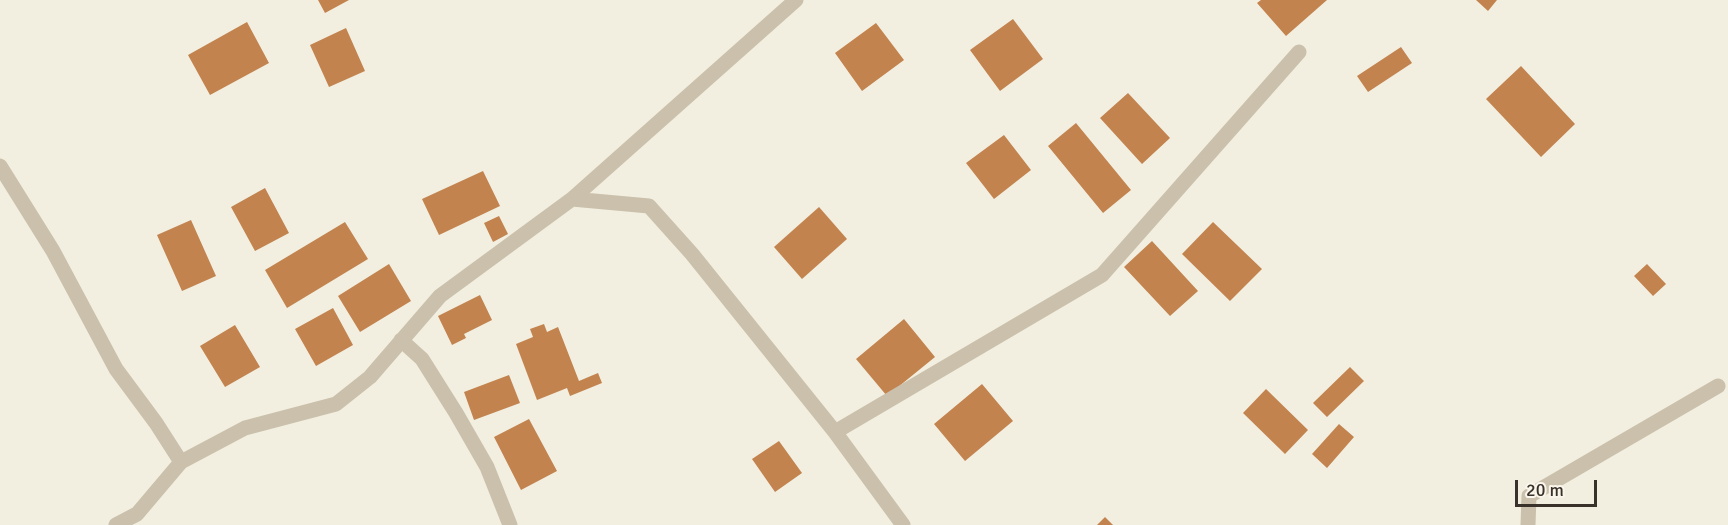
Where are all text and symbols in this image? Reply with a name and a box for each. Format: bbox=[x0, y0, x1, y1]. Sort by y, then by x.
scale bar bbox=[1518, 468, 1600, 506]
text: 20 m bbox=[1526, 479, 1564, 501]

